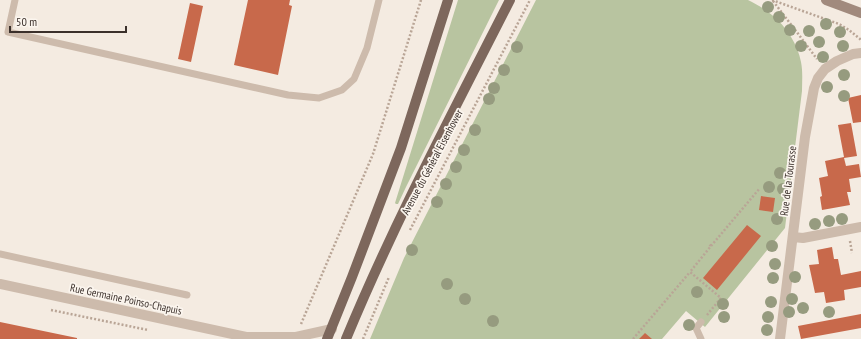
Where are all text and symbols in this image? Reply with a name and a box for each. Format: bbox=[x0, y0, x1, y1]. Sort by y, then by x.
scale bar bbox=[10, 8, 126, 34]
text: 50 m bbox=[16, 14, 37, 29]
street label: Avenue du Général Eisenhower bbox=[398, 107, 466, 217]
street label: Rue de la Tourasse bbox=[777, 145, 799, 217]
street label: Rue Germaine Poinso-Chapuis bbox=[69, 280, 183, 318]

